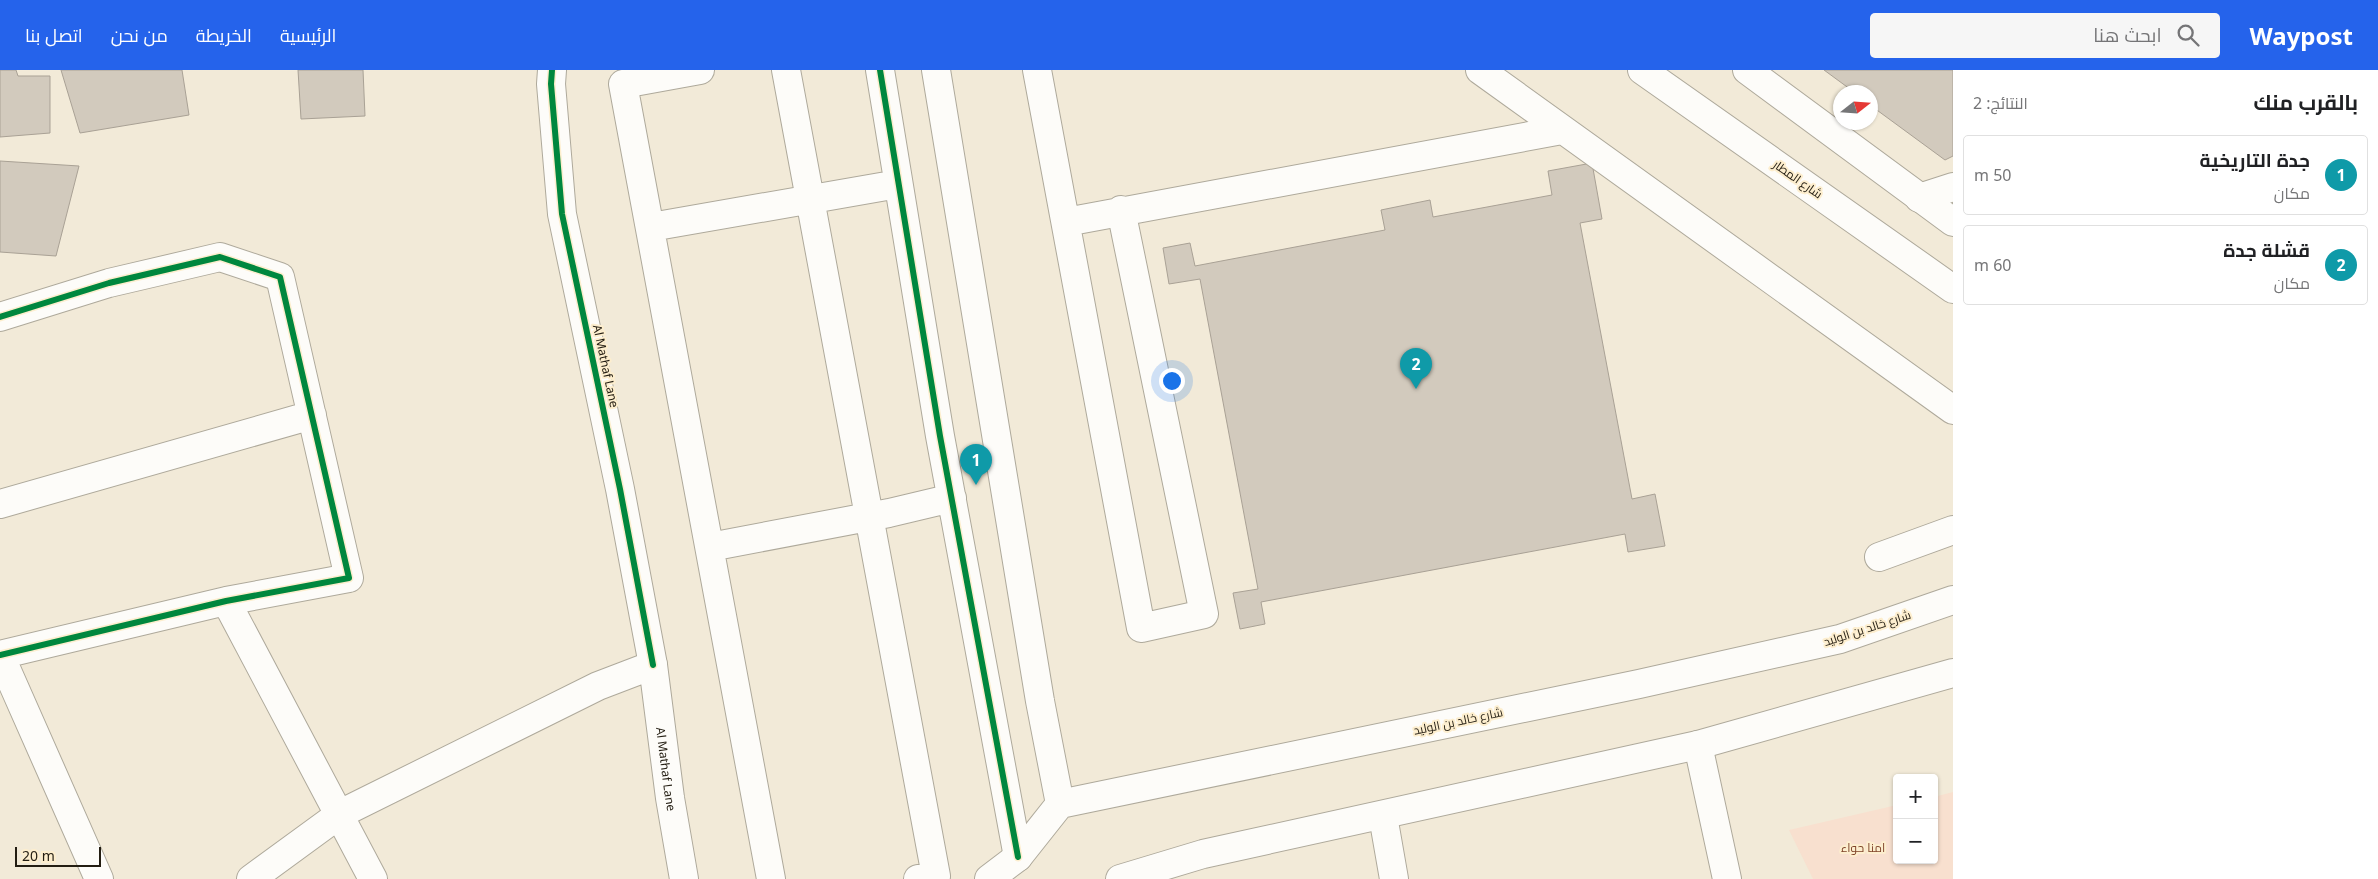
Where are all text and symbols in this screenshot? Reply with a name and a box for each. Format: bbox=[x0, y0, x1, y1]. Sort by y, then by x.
search box bbox=[1870, 13, 2220, 58]
text: Waypost bbox=[2250, 19, 2353, 52]
icon: search bbox=[2174, 21, 2202, 49]
text: ابحث هنا bbox=[2093, 22, 2162, 48]
text: اتصل بنا bbox=[25, 23, 83, 47]
text: من نحن bbox=[111, 23, 168, 47]
text: الخريطة bbox=[196, 23, 252, 47]
text: الرئيسية bbox=[280, 23, 336, 47]
north arrow bbox=[1833, 85, 1878, 130]
text: بالقرب منك bbox=[2253, 88, 2358, 116]
text: النتائج: 2 bbox=[1973, 92, 2028, 114]
text: جدة التاريخية bbox=[2200, 147, 2310, 173]
street label: شارع المطار bbox=[1769, 155, 1826, 202]
text: 50 m bbox=[1974, 164, 2011, 186]
text: 1 bbox=[2336, 164, 2346, 186]
text: مكان bbox=[2274, 182, 2310, 204]
text: قشلة جدة bbox=[2223, 237, 2310, 263]
text: 60 m bbox=[1974, 254, 2011, 276]
text: 2 bbox=[2336, 254, 2346, 276]
text: مكان bbox=[2274, 272, 2310, 294]
street label: Al Mathaf Lane bbox=[589, 323, 623, 409]
pin: 2 bbox=[1400, 348, 1432, 389]
your location bbox=[1159, 368, 1185, 394]
pin: 1 bbox=[960, 444, 992, 485]
street label: شارع خالد بن الوليد bbox=[1821, 606, 1913, 650]
street label: شارع خالد بن الوليد bbox=[1412, 703, 1504, 739]
street label: Al Mathaf Lane bbox=[653, 726, 681, 813]
map controls bbox=[1893, 774, 1938, 864]
button: + bbox=[1893, 774, 1938, 819]
button: − bbox=[1893, 819, 1938, 864]
park label: امنا حواء bbox=[1841, 839, 1885, 856]
scale bar bbox=[15, 844, 101, 867]
text: 20 m bbox=[22, 846, 55, 865]

